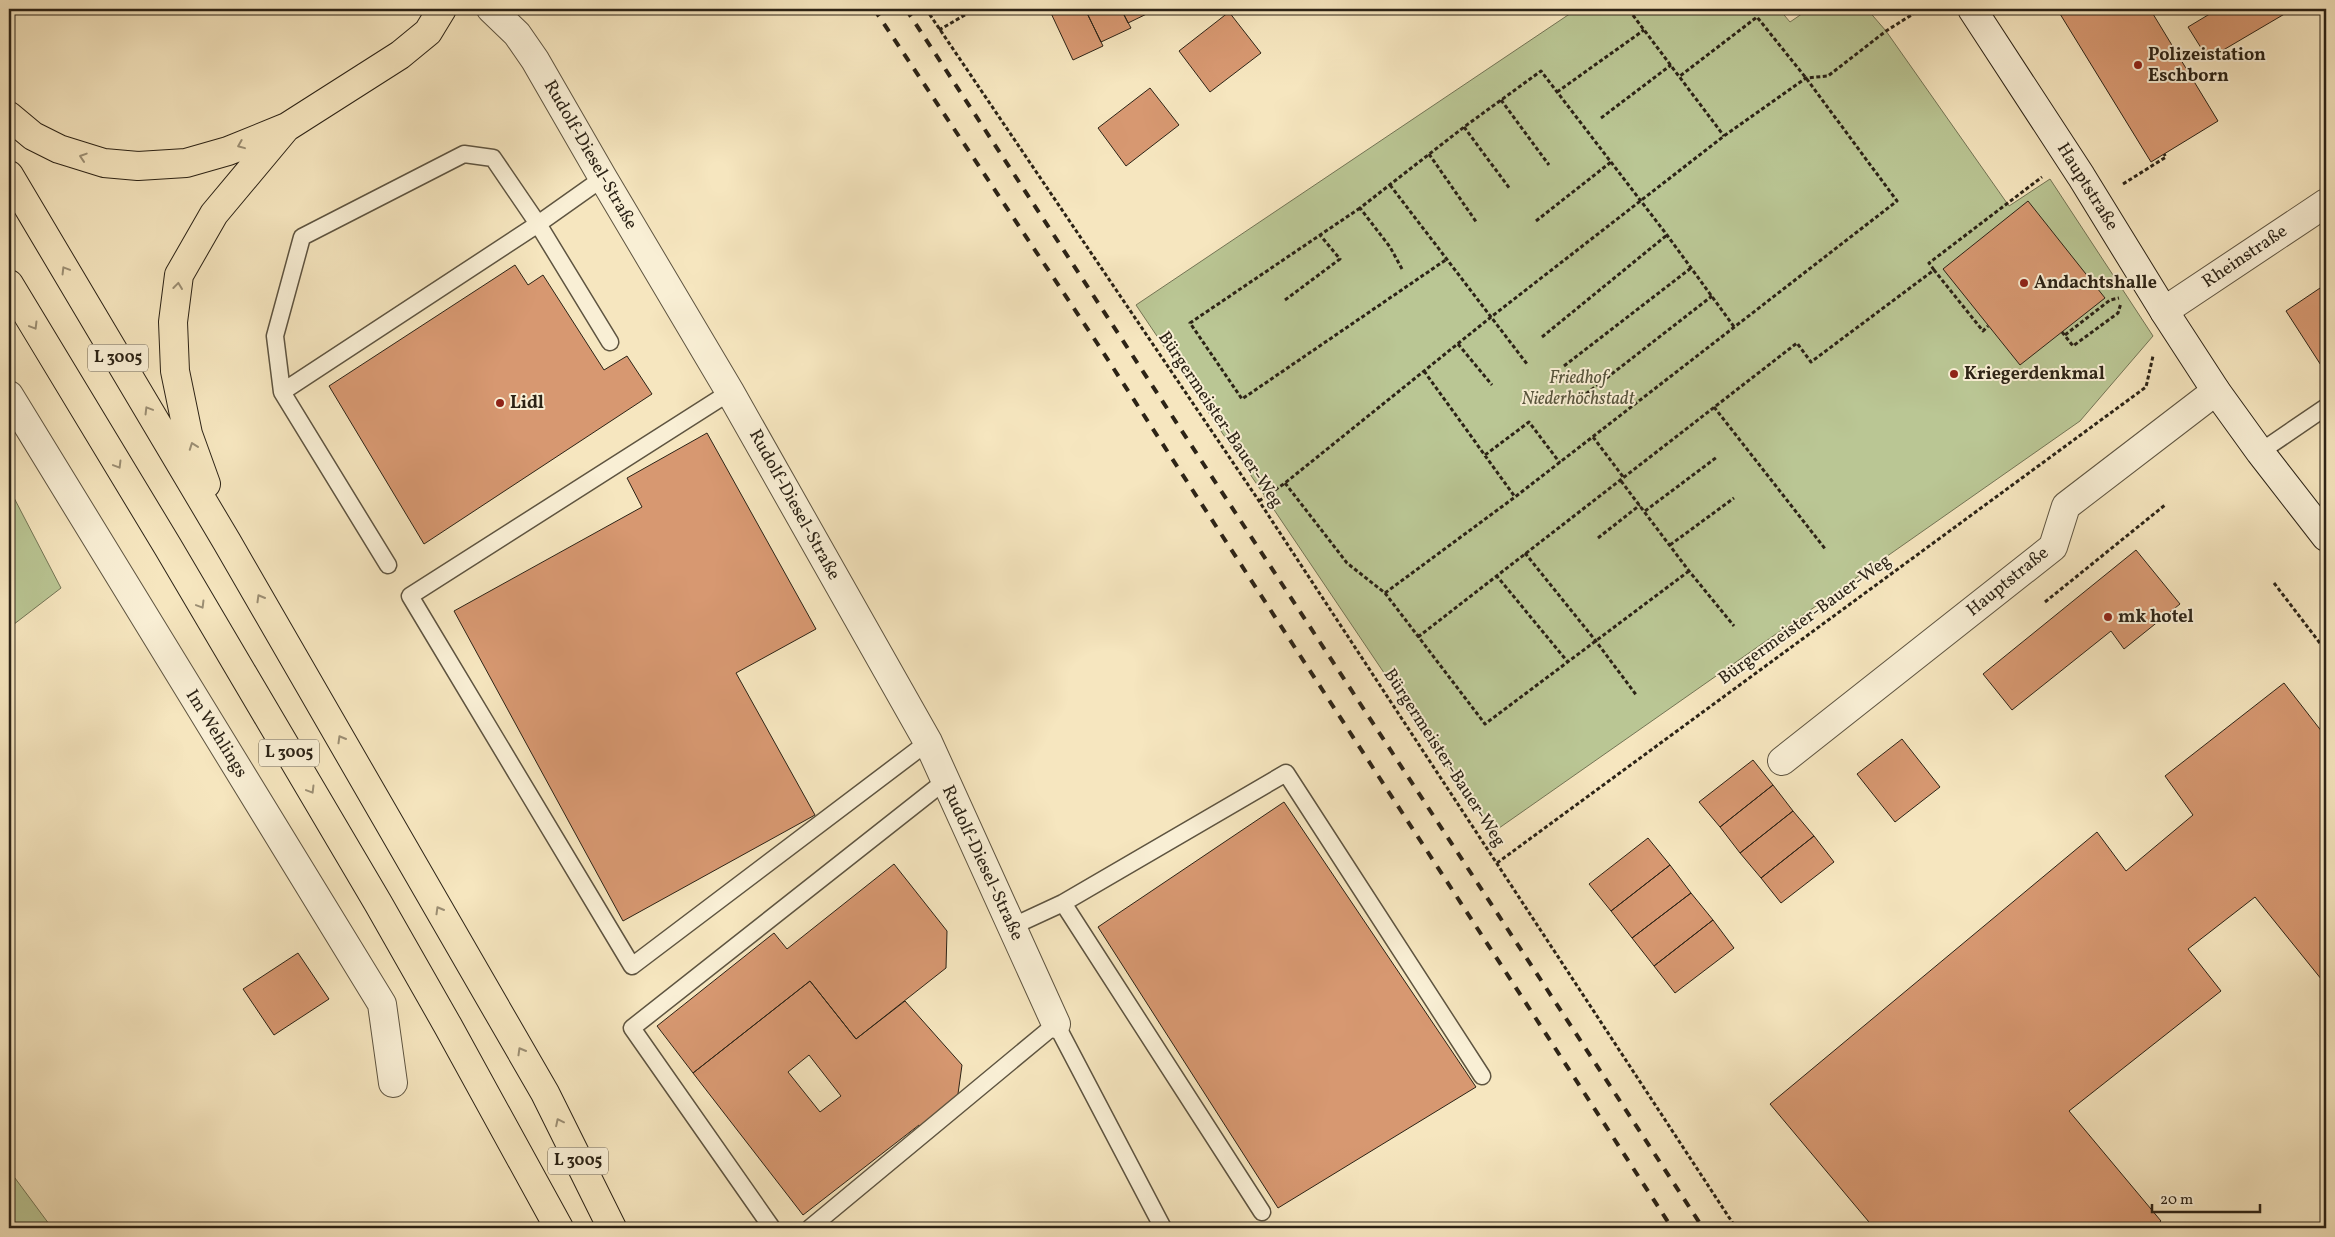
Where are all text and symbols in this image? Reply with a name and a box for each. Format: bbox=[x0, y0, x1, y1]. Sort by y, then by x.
place label: Polizeistation Eschborn bbox=[2148, 43, 2266, 89]
marker: Polizeistation Eschborn bbox=[2132, 59, 2144, 71]
street label: Rudolf-Diesel-Straße bbox=[537, 76, 643, 234]
street label: Hauptstraße bbox=[2050, 138, 2124, 236]
one-way arrow bbox=[238, 140, 246, 150]
one-way arrow bbox=[79, 152, 88, 162]
street label: Rheinstraße bbox=[2198, 219, 2292, 295]
one-way arrow bbox=[62, 266, 72, 275]
place label: Andachtshalle bbox=[2034, 271, 2157, 296]
marker: Andachtshalle bbox=[2018, 277, 2030, 289]
one-way arrow bbox=[172, 282, 183, 290]
one-way arrow bbox=[27, 321, 37, 330]
street label: Bürgermeister-Bauer-Weg bbox=[1151, 327, 1289, 513]
road number: L 3005 bbox=[88, 344, 148, 372]
place label: Kriegerdenkmal bbox=[1964, 362, 2105, 387]
park label: Friedhof Niederhöchstadt bbox=[1521, 366, 1636, 412]
marker: Kriegerdenkmal bbox=[1948, 368, 1960, 380]
place label: Lidl bbox=[510, 391, 544, 416]
marker: Lidl bbox=[494, 397, 506, 409]
one-way arrow bbox=[145, 406, 155, 415]
street label: Rudolf-Diesel-Straße bbox=[742, 425, 846, 585]
one-way arrow bbox=[189, 443, 199, 451]
one-way arrow bbox=[112, 460, 121, 469]
street label: Hauptstraße bbox=[1962, 541, 2054, 623]
street label: Bürgermeister-Bauer-Weg bbox=[1714, 549, 1896, 691]
one-way arrow bbox=[256, 595, 266, 604]
one-way arrow bbox=[195, 599, 205, 608]
place label: mk hotel bbox=[2118, 605, 2194, 630]
marker: mk hotel bbox=[2102, 611, 2114, 623]
street label: Bürgermeister-Bauer-Weg bbox=[1377, 664, 1511, 852]
street label: Im Wehlings bbox=[179, 685, 253, 783]
one-way arrow bbox=[337, 735, 347, 744]
road number: L 3005 bbox=[259, 740, 319, 766]
street label: Rudolf-Diesel-Straße bbox=[935, 781, 1029, 945]
one-way arrow bbox=[304, 784, 314, 793]
one-way arrow bbox=[436, 906, 446, 915]
one-way arrow bbox=[517, 1047, 527, 1056]
one-way arrow bbox=[555, 1118, 565, 1127]
road number: L 3005 bbox=[548, 1148, 608, 1174]
scale bar bbox=[2152, 1182, 2260, 1214]
text: 20 m bbox=[2160, 1190, 2193, 1211]

